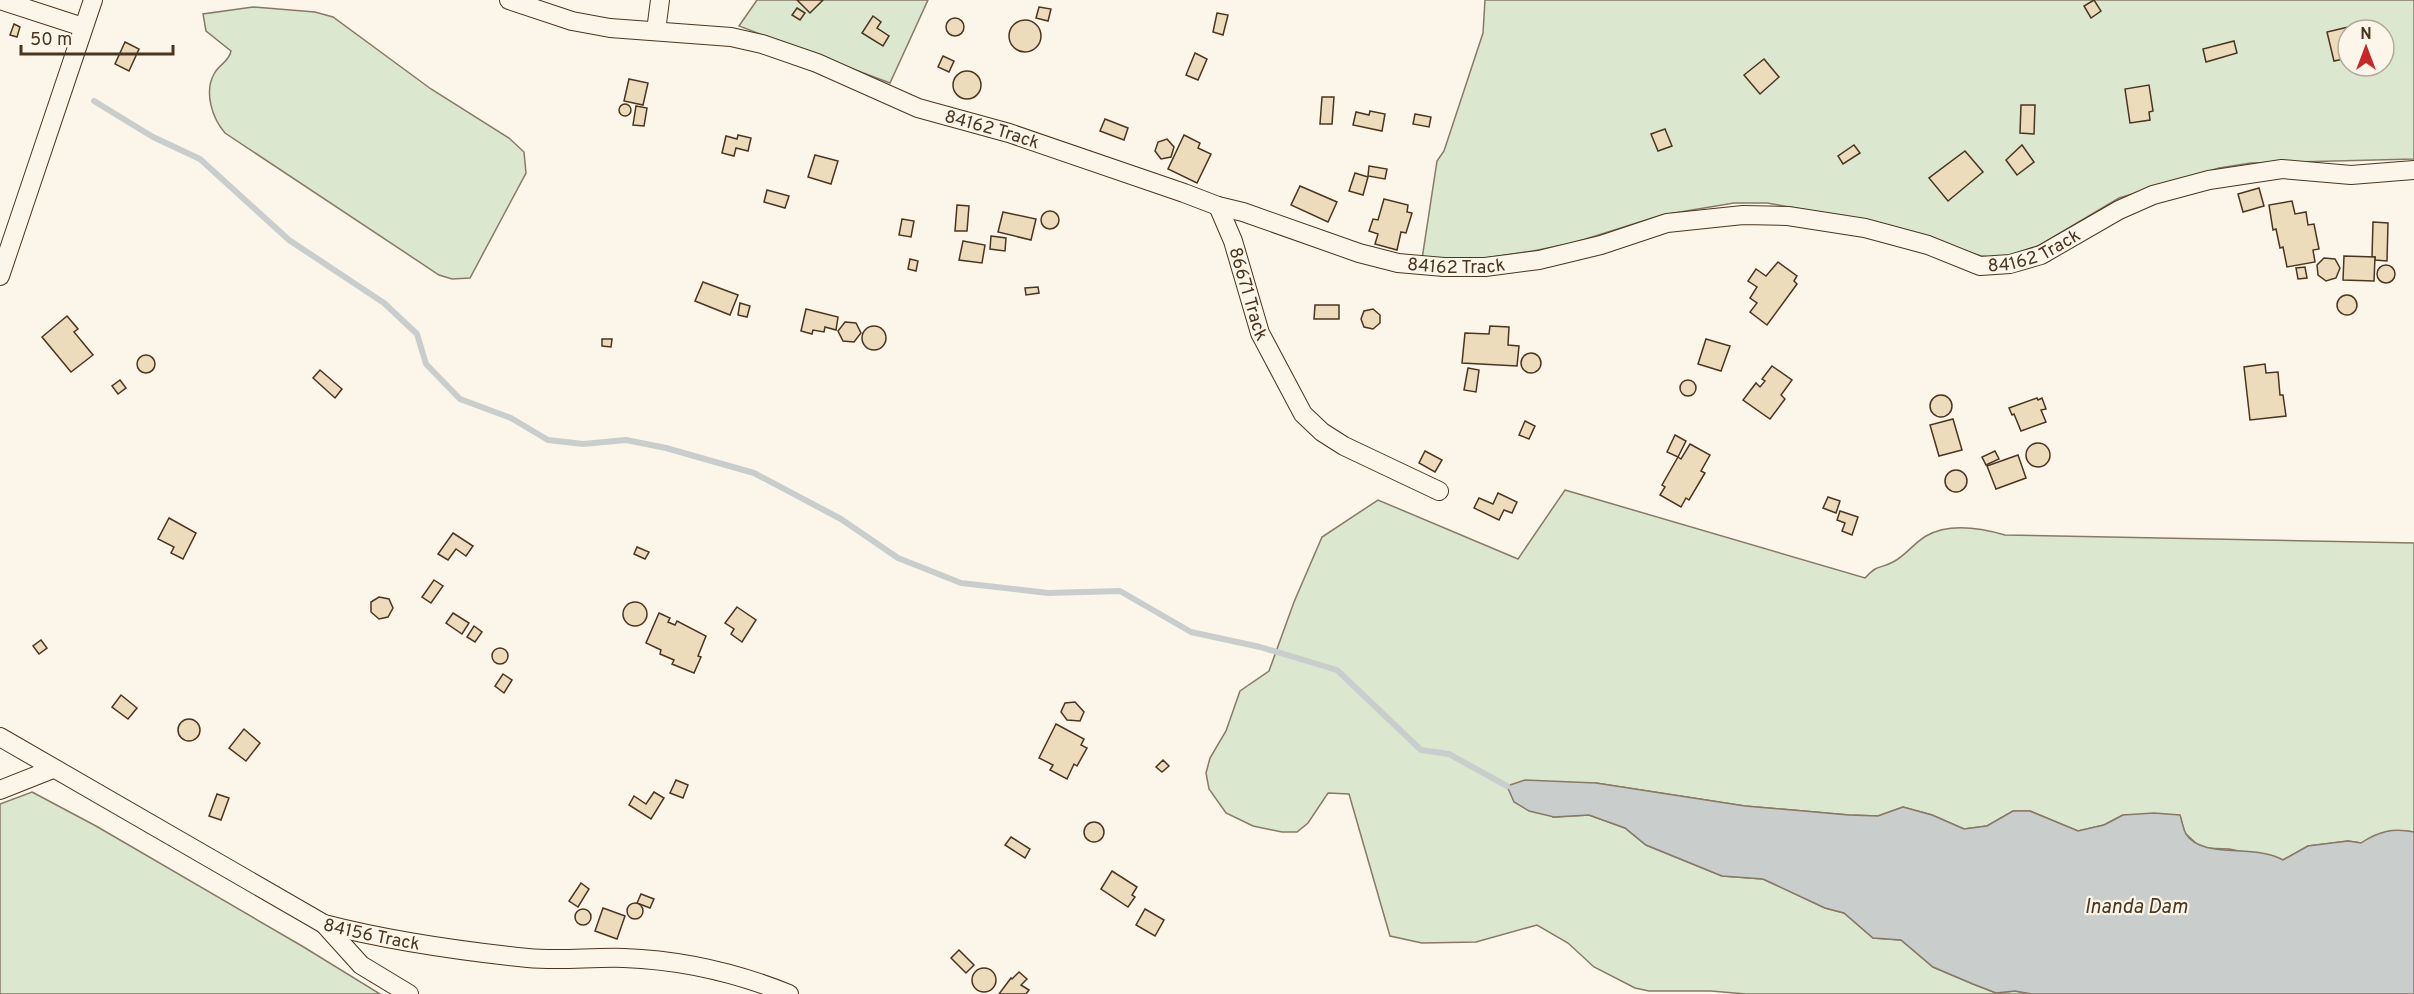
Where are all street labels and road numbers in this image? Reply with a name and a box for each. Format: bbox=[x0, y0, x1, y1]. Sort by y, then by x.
street label: 84162 Track bbox=[942, 106, 1042, 156]
street label: 84162 Track bbox=[1987, 225, 2085, 278]
street label: 86671 Track bbox=[1222, 245, 1272, 345]
street label: 84162 Track bbox=[1406, 254, 1507, 280]
street label: 84156 Track bbox=[321, 914, 422, 957]

